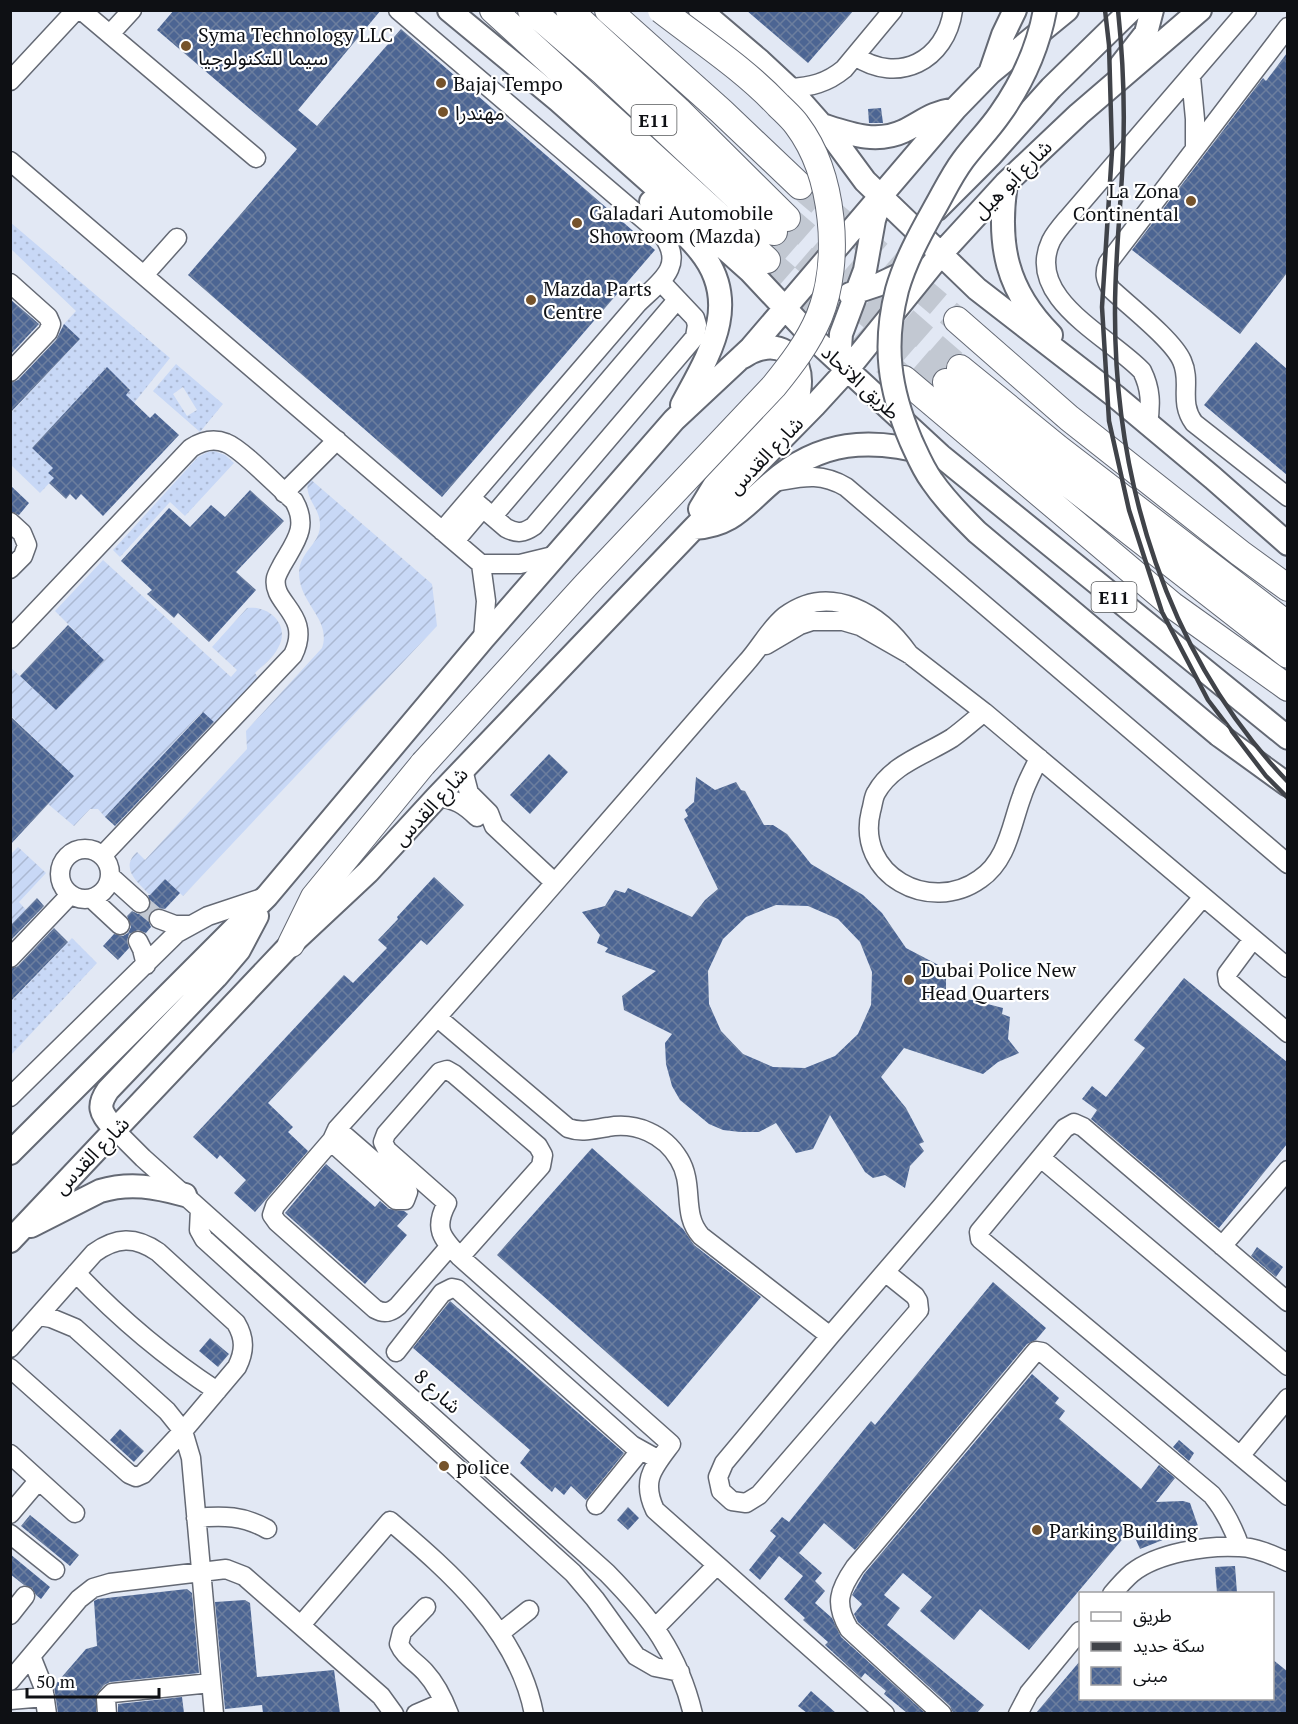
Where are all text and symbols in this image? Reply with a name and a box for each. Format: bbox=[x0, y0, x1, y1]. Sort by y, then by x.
place label: Syma Technology LLC سيما للتكنولوجيا bbox=[198, 21, 393, 71]
marker: Syma Technology LLC سيما للتكنولوجيا bbox=[179, 39, 193, 53]
place label: Bajaj Tempo bbox=[453, 70, 563, 97]
marker: Bajaj Tempo bbox=[434, 76, 448, 90]
place label: مهندرا bbox=[455, 99, 505, 126]
marker: مهندرا bbox=[436, 105, 450, 119]
road number: E11 bbox=[632, 105, 676, 135]
street label: شارع أبو هيل bbox=[966, 133, 1059, 226]
place label: La Zona Continental bbox=[1073, 177, 1179, 227]
marker: La Zona Continental bbox=[1184, 194, 1198, 208]
place label: Galadari Automobile Showroom (Mazda) bbox=[589, 199, 773, 249]
marker: Galadari Automobile Showroom (Mazda) bbox=[570, 216, 584, 230]
place label: Mazda Parts Centre bbox=[543, 275, 652, 325]
marker: Mazda Parts Centre bbox=[524, 293, 538, 307]
street label: طريق الاتحاد bbox=[816, 339, 906, 425]
street label: شارع القدس bbox=[721, 410, 810, 501]
road number: E11 bbox=[1092, 582, 1136, 612]
street label: شارع القدس bbox=[387, 761, 475, 853]
place label: Dubai Police New Head Quarters bbox=[921, 956, 1076, 1006]
marker: Dubai Police New Head Quarters bbox=[902, 973, 916, 987]
street label: شارع القدس bbox=[47, 1110, 136, 1201]
street label: شارع 8 bbox=[407, 1363, 467, 1421]
place label: police bbox=[456, 1453, 509, 1480]
marker: police bbox=[437, 1459, 451, 1473]
place label: Parking Building bbox=[1049, 1517, 1198, 1544]
marker: Parking Building bbox=[1030, 1523, 1044, 1537]
legend bbox=[1079, 1592, 1274, 1700]
text: طريق bbox=[1133, 1603, 1172, 1627]
text: سكة حديد bbox=[1133, 1633, 1205, 1657]
scale bar bbox=[27, 1661, 159, 1699]
text: مبنى bbox=[1133, 1663, 1168, 1687]
text: 50 m bbox=[36, 1669, 76, 1693]

